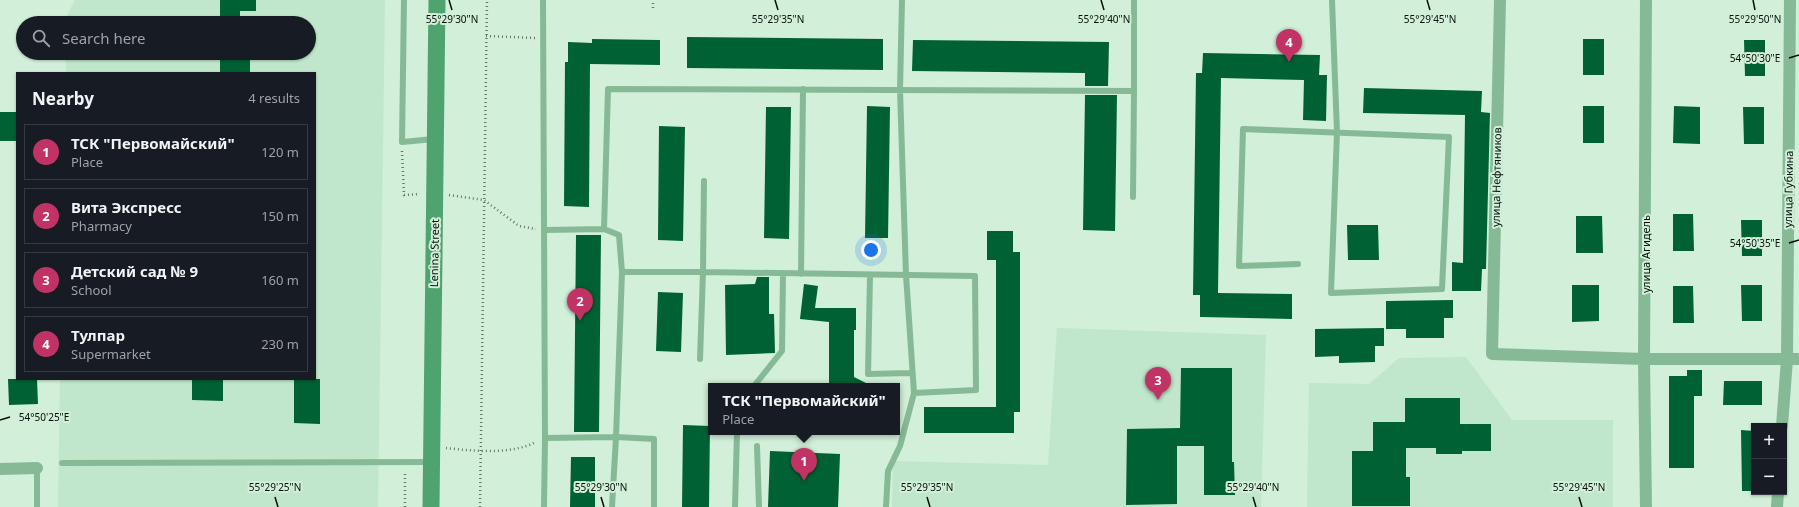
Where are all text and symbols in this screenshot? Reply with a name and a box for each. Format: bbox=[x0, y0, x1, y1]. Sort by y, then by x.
text: 55°29'30"N bbox=[426, 12, 478, 26]
text: 55°29'35"N bbox=[752, 12, 804, 26]
text: 55°29'40"N bbox=[1078, 12, 1130, 26]
text: 55°29'45"N bbox=[1404, 12, 1456, 26]
text: 55°29'50"N bbox=[1729, 12, 1781, 26]
search box bbox=[16, 16, 316, 60]
icon: search bbox=[30, 27, 52, 49]
text: Search here bbox=[62, 28, 145, 48]
pin: 4 bbox=[1276, 29, 1302, 62]
text: 54°50'30"E bbox=[1730, 51, 1780, 65]
text: Nearby bbox=[32, 87, 94, 110]
text: 4 results bbox=[248, 89, 300, 107]
street label: улица Нефтяников bbox=[1488, 127, 1504, 227]
text: ТСК "Первомайский" bbox=[71, 133, 235, 153]
text: 1 bbox=[42, 143, 50, 161]
text: 120 m bbox=[261, 143, 299, 161]
street label: улица Губкина bbox=[1780, 150, 1796, 228]
text: Place bbox=[71, 153, 103, 171]
text: Вита Экспресс bbox=[71, 197, 182, 217]
text: 2 bbox=[42, 207, 50, 225]
text: 150 m bbox=[261, 207, 299, 225]
street label: улица Агидель bbox=[1638, 215, 1653, 293]
text: Pharmacy bbox=[71, 217, 132, 235]
street label: Lenina Street bbox=[426, 219, 442, 287]
text: 54°50'35"E bbox=[1730, 236, 1780, 250]
your location bbox=[861, 240, 881, 260]
text: Детский сад № 9 bbox=[71, 261, 198, 281]
text: 3 bbox=[42, 271, 50, 289]
text: 160 m bbox=[261, 271, 299, 289]
text: School bbox=[71, 281, 112, 299]
pin: 2 bbox=[567, 288, 593, 321]
text: Тулпар bbox=[71, 325, 125, 345]
text: 4 bbox=[42, 335, 50, 353]
text: 230 m bbox=[261, 335, 299, 353]
text: Supermarket bbox=[71, 345, 151, 363]
pin: 3 bbox=[1145, 367, 1171, 400]
popup bbox=[708, 383, 900, 435]
text: ТСК "Первомайский" bbox=[722, 390, 886, 410]
text: 54°50'25"E bbox=[19, 410, 69, 424]
text: Place bbox=[722, 410, 754, 428]
map controls bbox=[1751, 423, 1787, 495]
button: + bbox=[1751, 423, 1787, 459]
pin: 1 bbox=[791, 448, 817, 481]
button: − bbox=[1751, 459, 1787, 495]
text: 55°29'25"N bbox=[249, 480, 301, 494]
text: 55°29'30"N bbox=[575, 480, 627, 494]
text: 55°29'35"N bbox=[901, 480, 953, 494]
text: 55°29'40"N bbox=[1227, 480, 1279, 494]
text: 55°29'45"N bbox=[1553, 480, 1605, 494]

